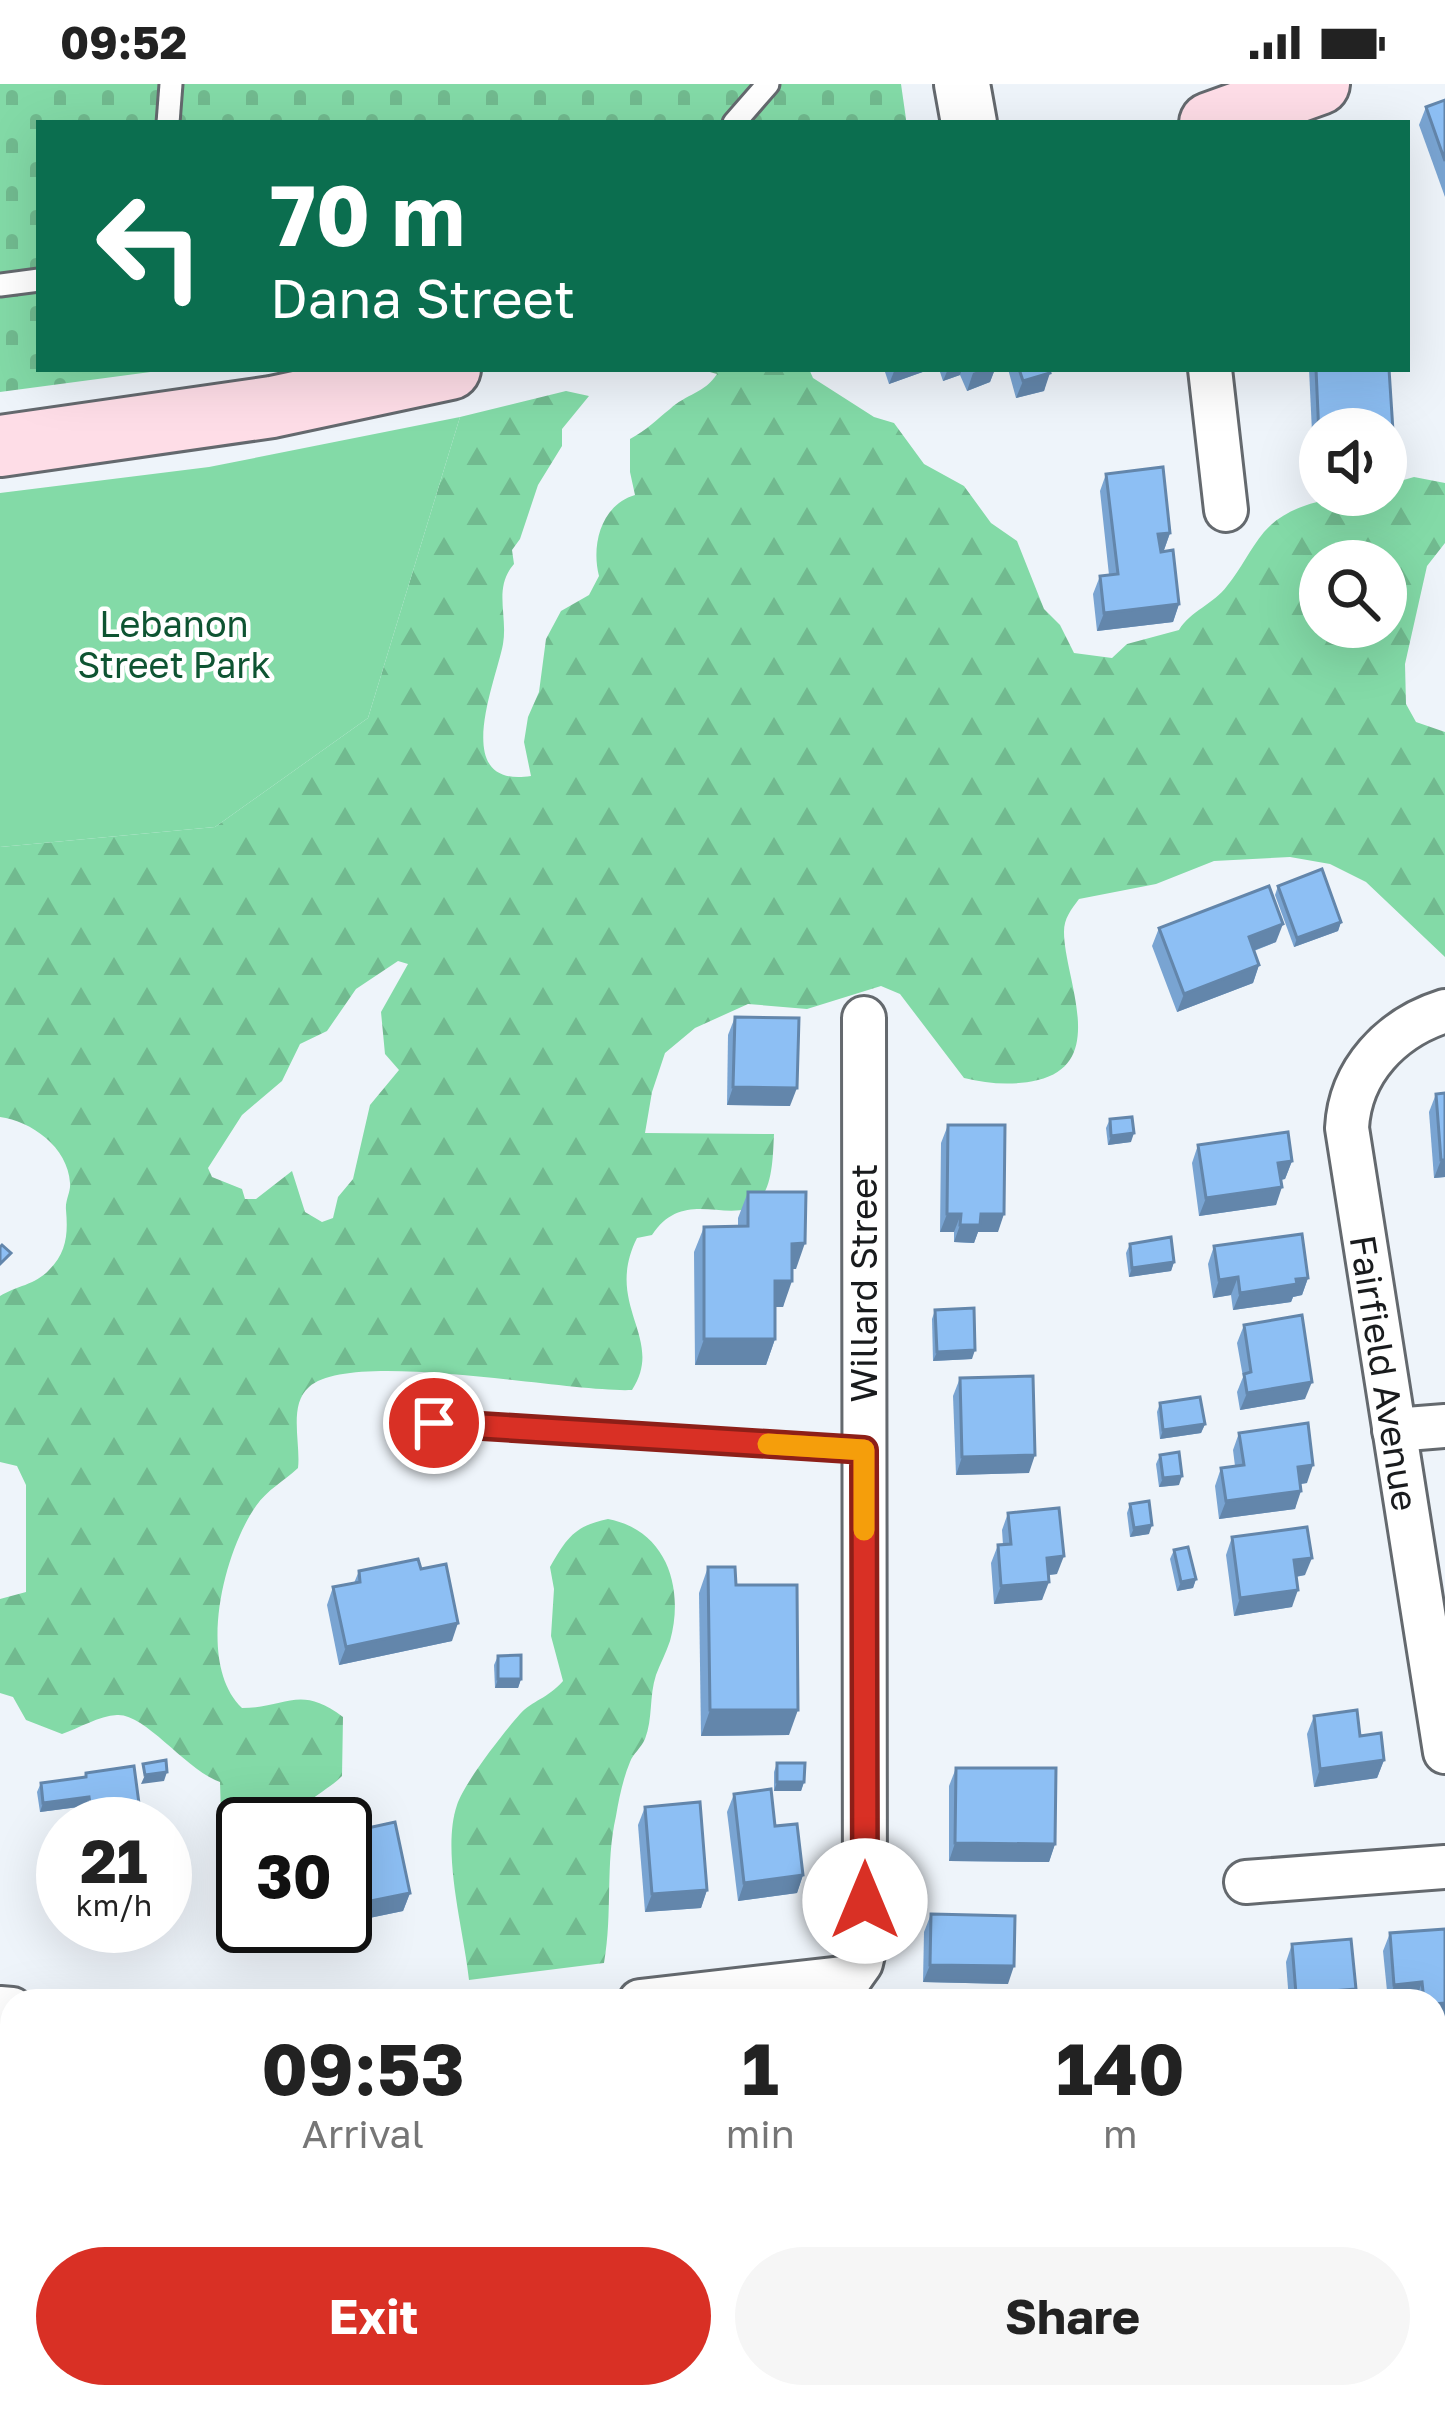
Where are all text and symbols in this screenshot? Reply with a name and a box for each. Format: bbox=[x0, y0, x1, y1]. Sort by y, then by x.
text: 09:52 bbox=[60, 15, 187, 69]
text: 70 m bbox=[270, 164, 465, 264]
icon: left bbox=[72, 168, 228, 324]
text: Dana Street bbox=[270, 265, 575, 330]
map controls bbox=[1299, 408, 1407, 648]
button: sound bbox=[1299, 408, 1407, 516]
button: search bbox=[1299, 540, 1407, 648]
park label: Lebanon Street Park bbox=[77, 602, 271, 686]
street label: Willard Street bbox=[842, 1164, 885, 1402]
street label: Fairfield Avenue bbox=[1341, 1232, 1428, 1514]
pin bbox=[383, 1372, 485, 1474]
icon: arrive bbox=[401, 1390, 467, 1456]
speed limit sign: 30 bbox=[216, 1797, 372, 1953]
text: 21 bbox=[80, 1824, 148, 1896]
position arrow bbox=[802, 1838, 928, 1964]
text: km/h bbox=[76, 1887, 152, 1923]
text: 09:53 bbox=[261, 2024, 465, 2111]
text: 1 bbox=[742, 2024, 779, 2111]
text: 140 bbox=[1056, 2024, 1185, 2111]
text: Arrival bbox=[302, 2110, 424, 2157]
text: min bbox=[726, 2110, 795, 2157]
text: m bbox=[1103, 2110, 1138, 2157]
button: Exit bbox=[36, 2247, 711, 2385]
button: Share bbox=[735, 2247, 1410, 2385]

